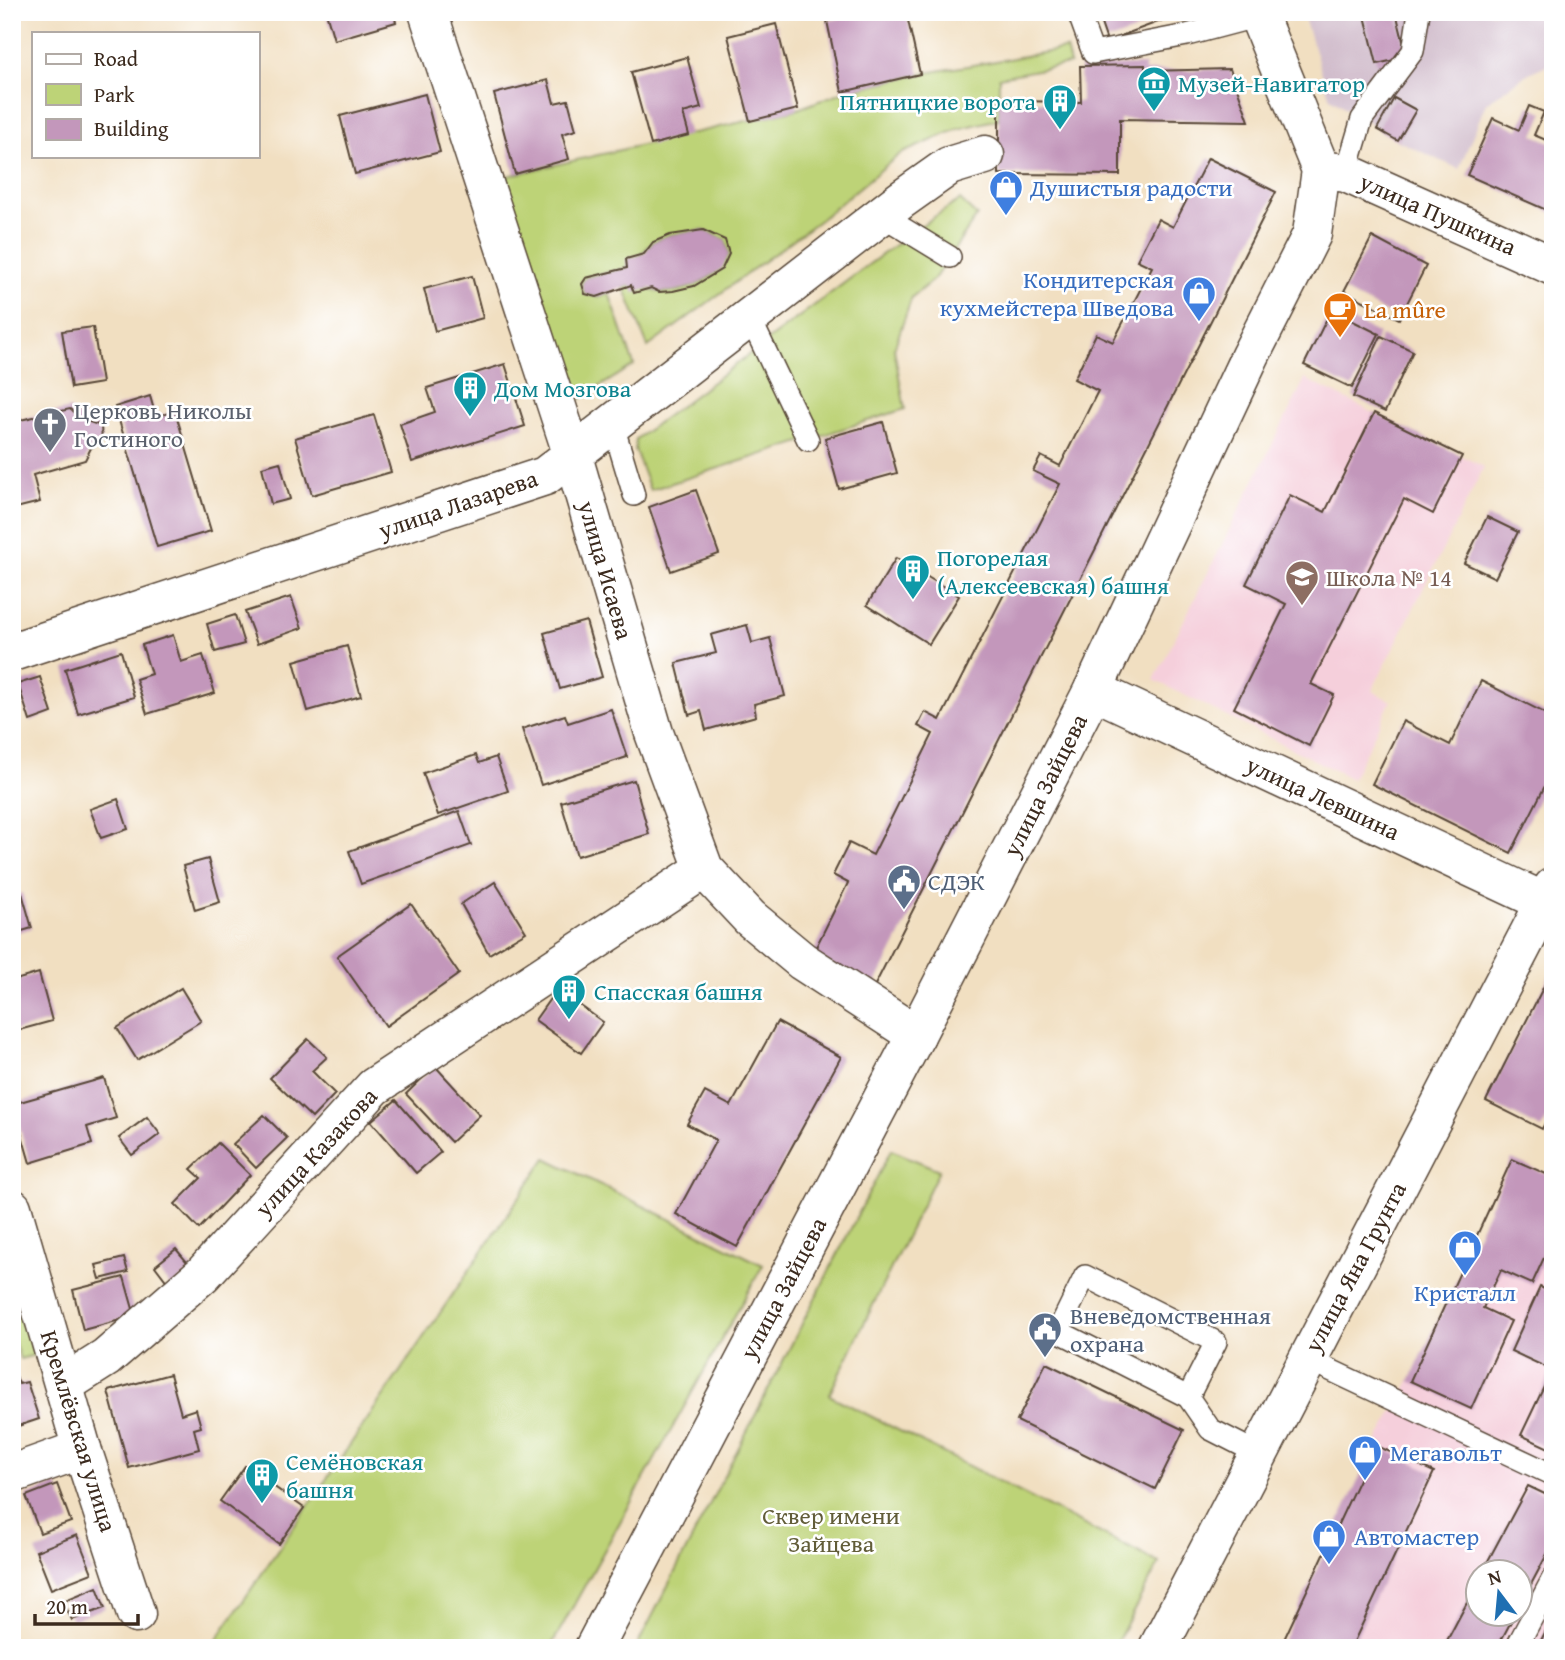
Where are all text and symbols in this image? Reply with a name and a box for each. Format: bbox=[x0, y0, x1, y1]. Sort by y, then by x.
legend bbox=[32, 32, 259, 158]
text: Road bbox=[94, 43, 139, 74]
museum icon: Музей-Навигатор bbox=[1135, 64, 1173, 113]
place label: Музей-Навигатор bbox=[1178, 66, 1365, 101]
text: Park bbox=[94, 79, 135, 110]
building icon: Пятницкие ворота bbox=[1041, 82, 1079, 131]
place label: Пятницкие ворота bbox=[839, 84, 1037, 119]
text: Building bbox=[94, 113, 169, 144]
street label: улица Пушкина bbox=[1353, 163, 1522, 264]
shop icon: Душистыя радости bbox=[987, 168, 1025, 217]
place label: Душистыя радости bbox=[1029, 170, 1233, 205]
place label: Кондитерская кухмейстера Шведова bbox=[940, 262, 1175, 325]
shop icon: Кондитерская кухмейстера Шведова bbox=[1180, 274, 1218, 323]
cafe icon: La mûre bbox=[1321, 290, 1359, 339]
place label: La mûre bbox=[1364, 292, 1446, 327]
building icon: Дом Мозгова bbox=[451, 369, 489, 418]
place label: Дом Мозгова bbox=[493, 371, 632, 406]
place label: Церковь Николы Гостиного bbox=[74, 393, 252, 456]
church icon: Церковь Николы Гостиного bbox=[31, 405, 69, 454]
street label: улица Лазарева bbox=[373, 460, 543, 548]
street label: улица Исаева bbox=[569, 496, 643, 644]
place label: Погорелая (Алексеевская) башня bbox=[937, 540, 1169, 603]
building icon: Погорелая (Алексеевская) башня bbox=[894, 552, 932, 601]
school or university icon: Школа № 14 bbox=[1283, 558, 1321, 607]
place label: Школа № 14 bbox=[1326, 560, 1452, 595]
street label: улица Зайцева bbox=[993, 707, 1096, 863]
street label: улица Левшина bbox=[1239, 747, 1406, 849]
public building icon: СДЭК bbox=[885, 862, 923, 911]
place label: СДЭК bbox=[928, 864, 985, 899]
building icon: Спасская башня bbox=[550, 972, 588, 1021]
place label: Спасская башня bbox=[594, 974, 763, 1009]
street label: улица Казакова bbox=[246, 1079, 386, 1225]
street label: улица Яна Грунта bbox=[1295, 1175, 1415, 1359]
street label: улица Зайцева bbox=[730, 1210, 835, 1366]
shop icon: Кристалл bbox=[1446, 1228, 1484, 1277]
place label: Кристалл bbox=[1414, 1275, 1516, 1310]
place label: Вневедомственная охрана bbox=[1070, 1298, 1271, 1361]
public building icon: Вневедомственная охрана bbox=[1026, 1310, 1064, 1359]
street label: Кремлёвская улица bbox=[32, 1326, 126, 1537]
shop icon: Мегавольт bbox=[1346, 1433, 1384, 1482]
place label: Мегавольт bbox=[1390, 1435, 1502, 1470]
place label: Семёновская башня bbox=[286, 1444, 423, 1507]
building icon: Семёновская башня bbox=[243, 1456, 281, 1505]
park label: Сквер имени Зайцева bbox=[762, 1498, 900, 1561]
shop icon: Автомастер bbox=[1310, 1517, 1348, 1566]
place label: Автомастер bbox=[1354, 1519, 1479, 1554]
north arrow bbox=[1464, 1558, 1534, 1628]
text: N bbox=[1484, 1561, 1505, 1592]
scale bar bbox=[35, 1583, 138, 1627]
text: 20 m bbox=[46, 1591, 88, 1622]

